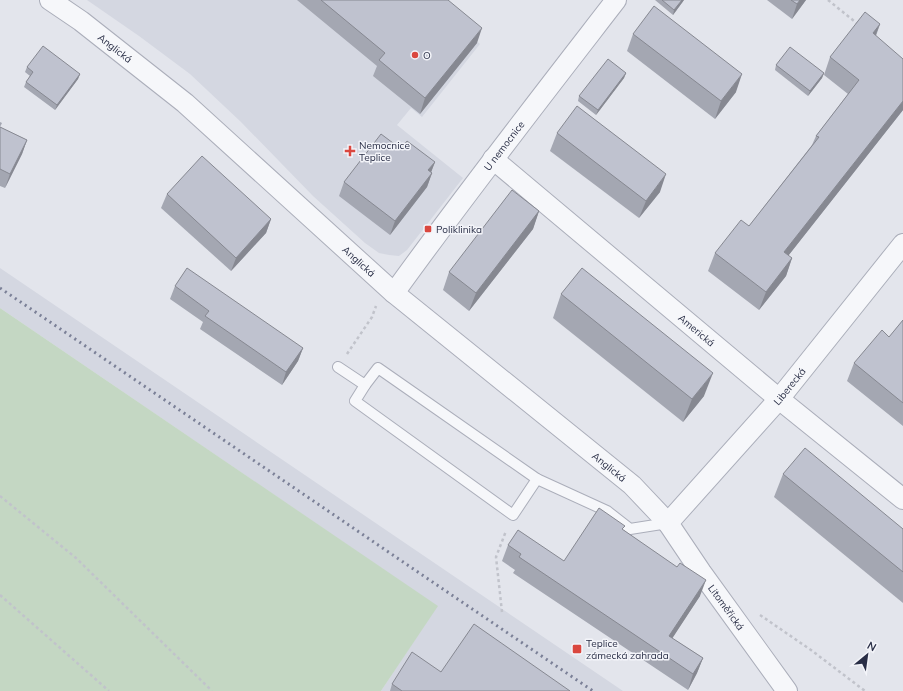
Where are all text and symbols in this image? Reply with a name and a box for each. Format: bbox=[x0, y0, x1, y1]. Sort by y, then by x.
street label: Anglická bbox=[95, 31, 135, 66]
place label: O bbox=[423, 49, 431, 62]
marker: O bbox=[410, 50, 420, 60]
street label: U nemocnice bbox=[481, 118, 527, 173]
place label: Nemocnice Teplice bbox=[359, 139, 410, 164]
marker: Nemocnice Teplice bbox=[344, 145, 356, 157]
place label: Poliklinika bbox=[436, 223, 482, 236]
marker: Poliklinika bbox=[423, 224, 433, 234]
street label: Anglická bbox=[339, 243, 378, 280]
street label: Americká bbox=[676, 311, 717, 349]
street label: Liberecká bbox=[771, 365, 809, 408]
street label: Anglická bbox=[589, 449, 629, 485]
street label: Litoměřická bbox=[705, 582, 747, 633]
north arrow bbox=[847, 635, 887, 675]
place label: Teplice zámecká zahrada bbox=[586, 637, 669, 662]
text: N bbox=[865, 638, 879, 654]
marker: Teplice zámecká zahrada bbox=[571, 643, 583, 655]

